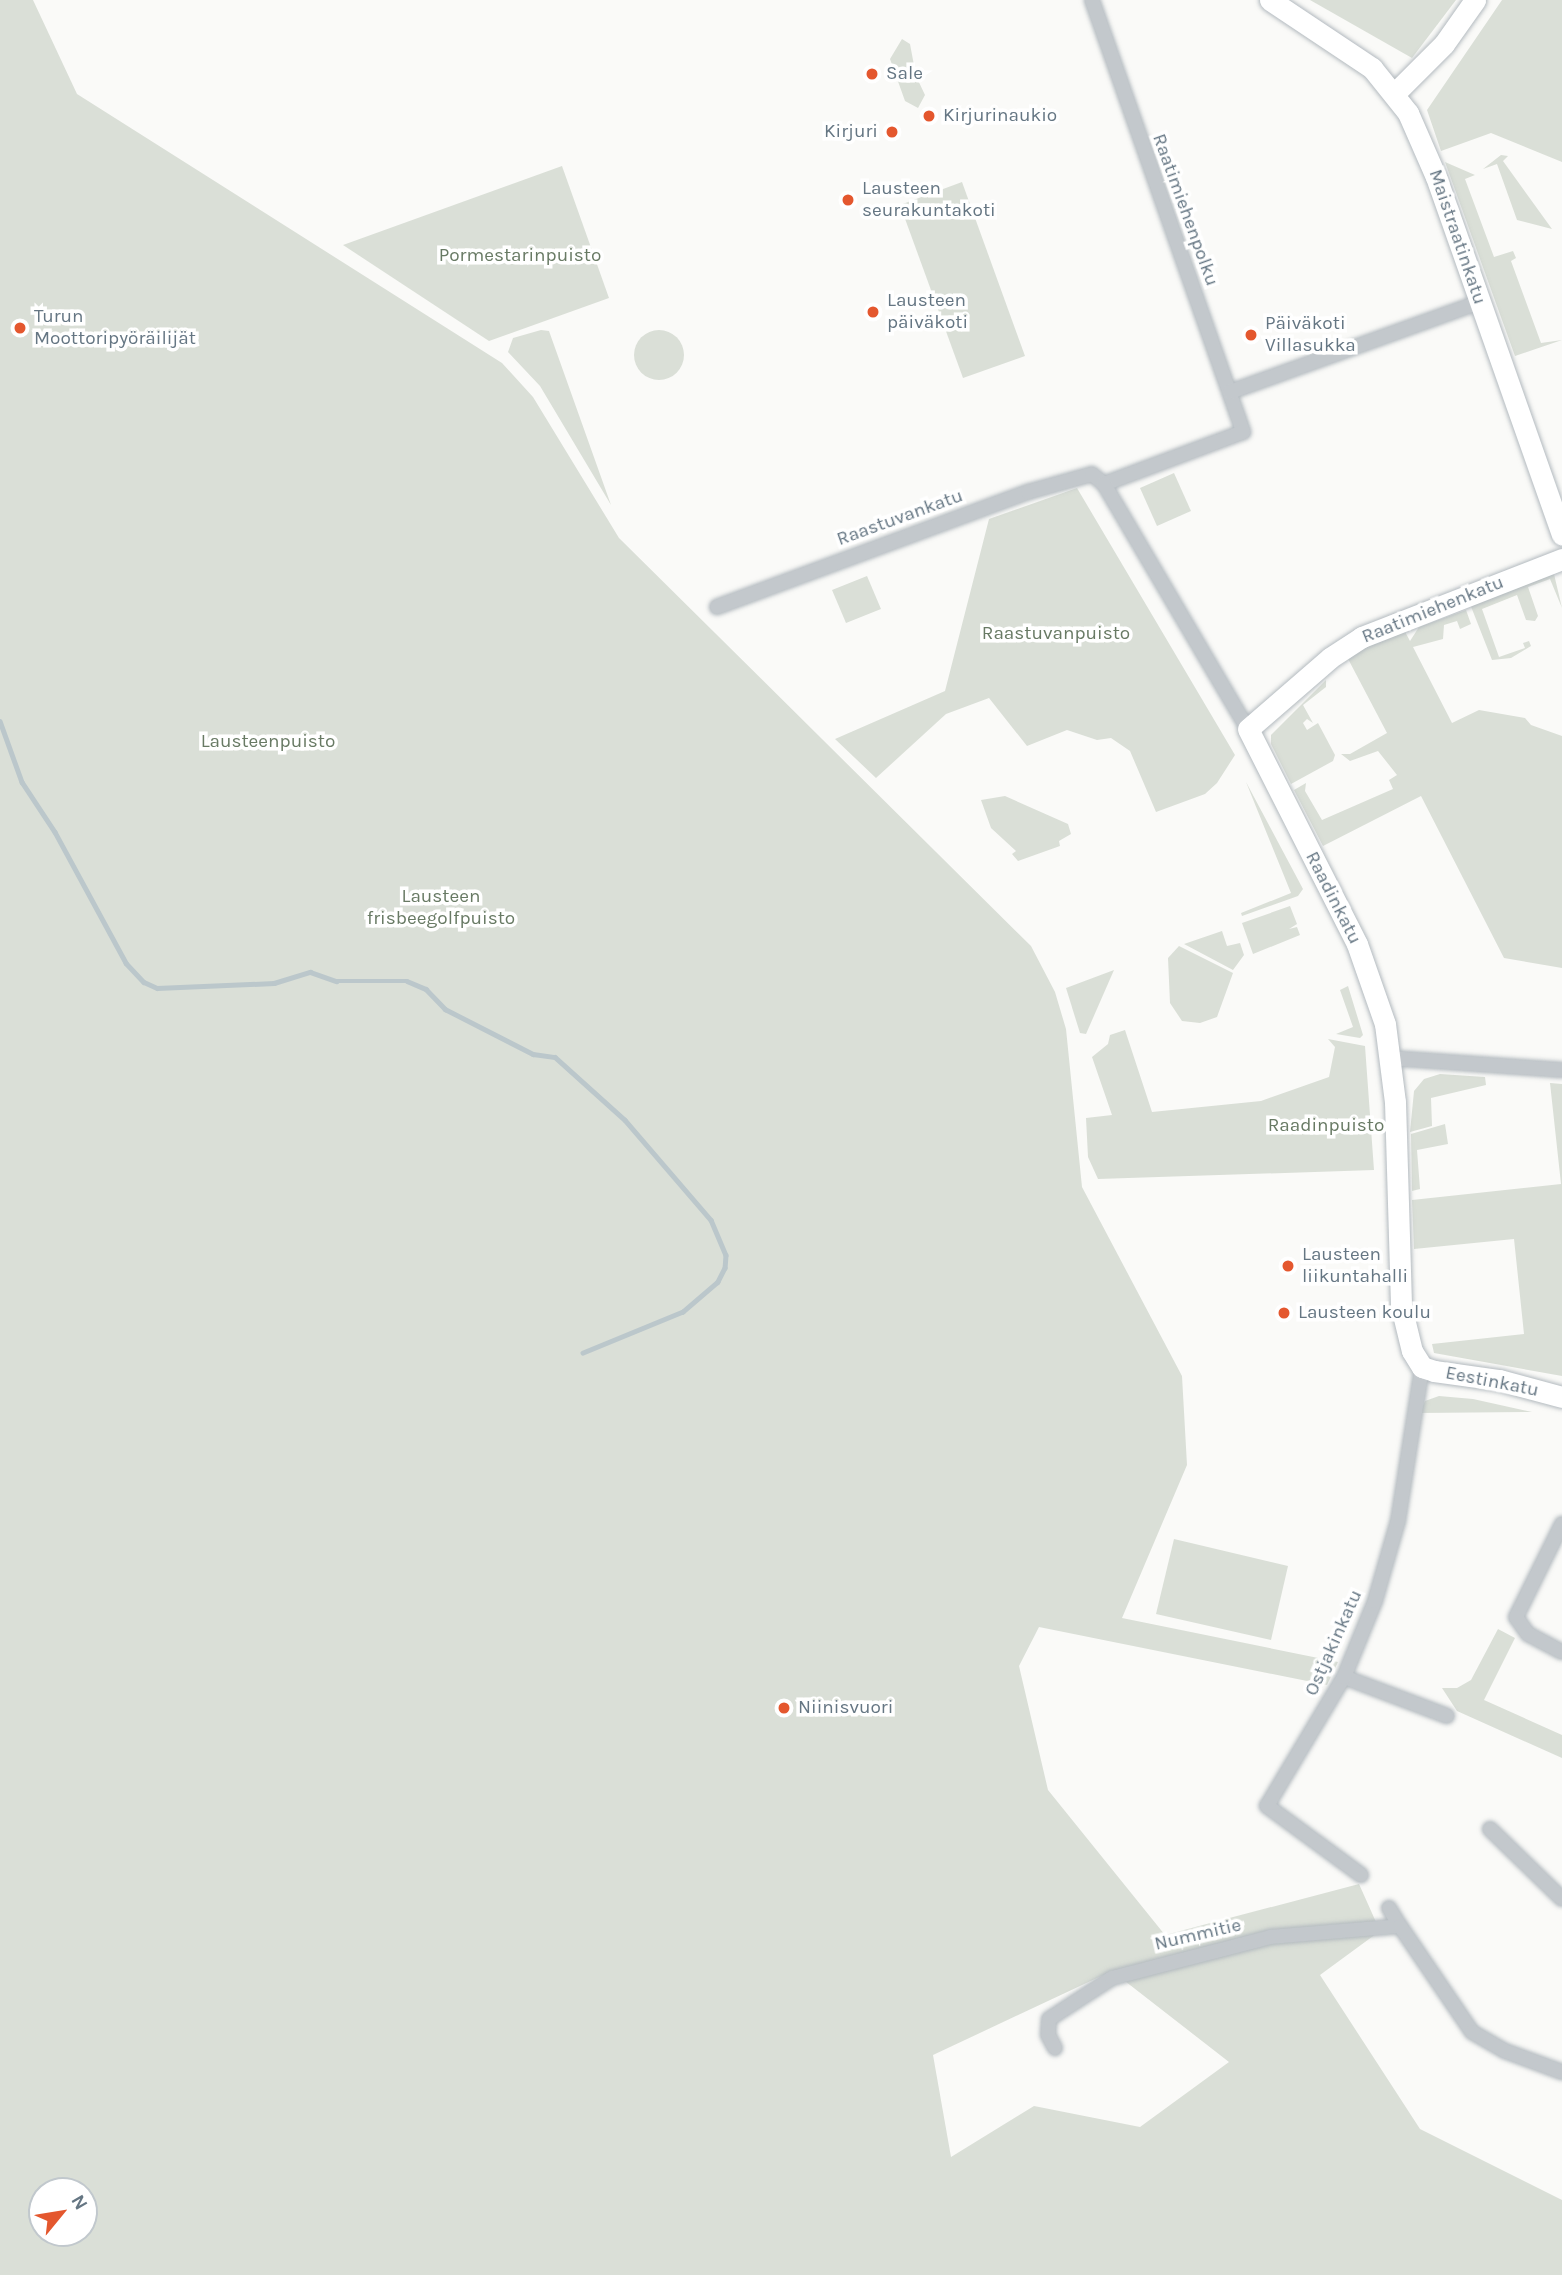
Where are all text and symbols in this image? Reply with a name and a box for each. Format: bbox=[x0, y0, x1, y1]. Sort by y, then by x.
place label: Sale bbox=[886, 63, 923, 85]
marker: Sale bbox=[864, 66, 880, 82]
place label: Kirjurinaukio bbox=[943, 105, 1057, 127]
marker: Kirjurinaukio bbox=[921, 108, 937, 124]
place label: Kirjuri bbox=[824, 121, 878, 143]
marker: Kirjuri bbox=[884, 124, 900, 140]
street label: Raatimiehenpolku bbox=[1147, 131, 1223, 289]
street label: Maistraatinkatu bbox=[1423, 167, 1491, 307]
place label: Lausteen seurakuntakoti bbox=[862, 178, 996, 222]
marker: Lausteen seurakuntakoti bbox=[840, 192, 856, 208]
park label: Pormestarinpuisto bbox=[439, 245, 601, 267]
place label: Lausteen päiväkoti bbox=[887, 290, 968, 334]
marker: Lausteen päiväkoti bbox=[865, 304, 881, 320]
place label: Turun Moottoripyöräilijät bbox=[34, 306, 196, 350]
place label: Päiväkoti Villasukka bbox=[1265, 313, 1356, 357]
marker: Turun Moottoripyöräilijät bbox=[12, 320, 28, 336]
marker: Päiväkoti Villasukka bbox=[1243, 327, 1259, 343]
street label: Raastuvankatu bbox=[834, 485, 966, 551]
street label: Raatimiehenkatu bbox=[1359, 571, 1507, 649]
park label: Raastuvanpuisto bbox=[982, 623, 1130, 645]
park label: Lausteenpuisto bbox=[201, 731, 335, 753]
street label: Raadinkatu bbox=[1300, 848, 1366, 948]
park label: Lausteen frisbeegolfpuisto bbox=[367, 886, 515, 930]
park label: Raadinpuisto bbox=[1268, 1115, 1384, 1137]
place label: Lausteen liikuntahalli bbox=[1302, 1244, 1408, 1288]
marker: Lausteen liikuntahalli bbox=[1280, 1258, 1296, 1274]
place label: Lausteen koulu bbox=[1298, 1302, 1431, 1324]
marker: Lausteen koulu bbox=[1276, 1305, 1292, 1321]
street label: Eestinkatu bbox=[1443, 1362, 1541, 1402]
street label: Ostjakinkatu bbox=[1301, 1587, 1367, 1699]
place label: Niinisvuori bbox=[798, 1697, 893, 1719]
marker: Niinisvuori bbox=[776, 1700, 792, 1716]
street label: Nummitie bbox=[1152, 1914, 1244, 1956]
north arrow bbox=[28, 2177, 98, 2247]
text: N bbox=[67, 2191, 92, 2214]

